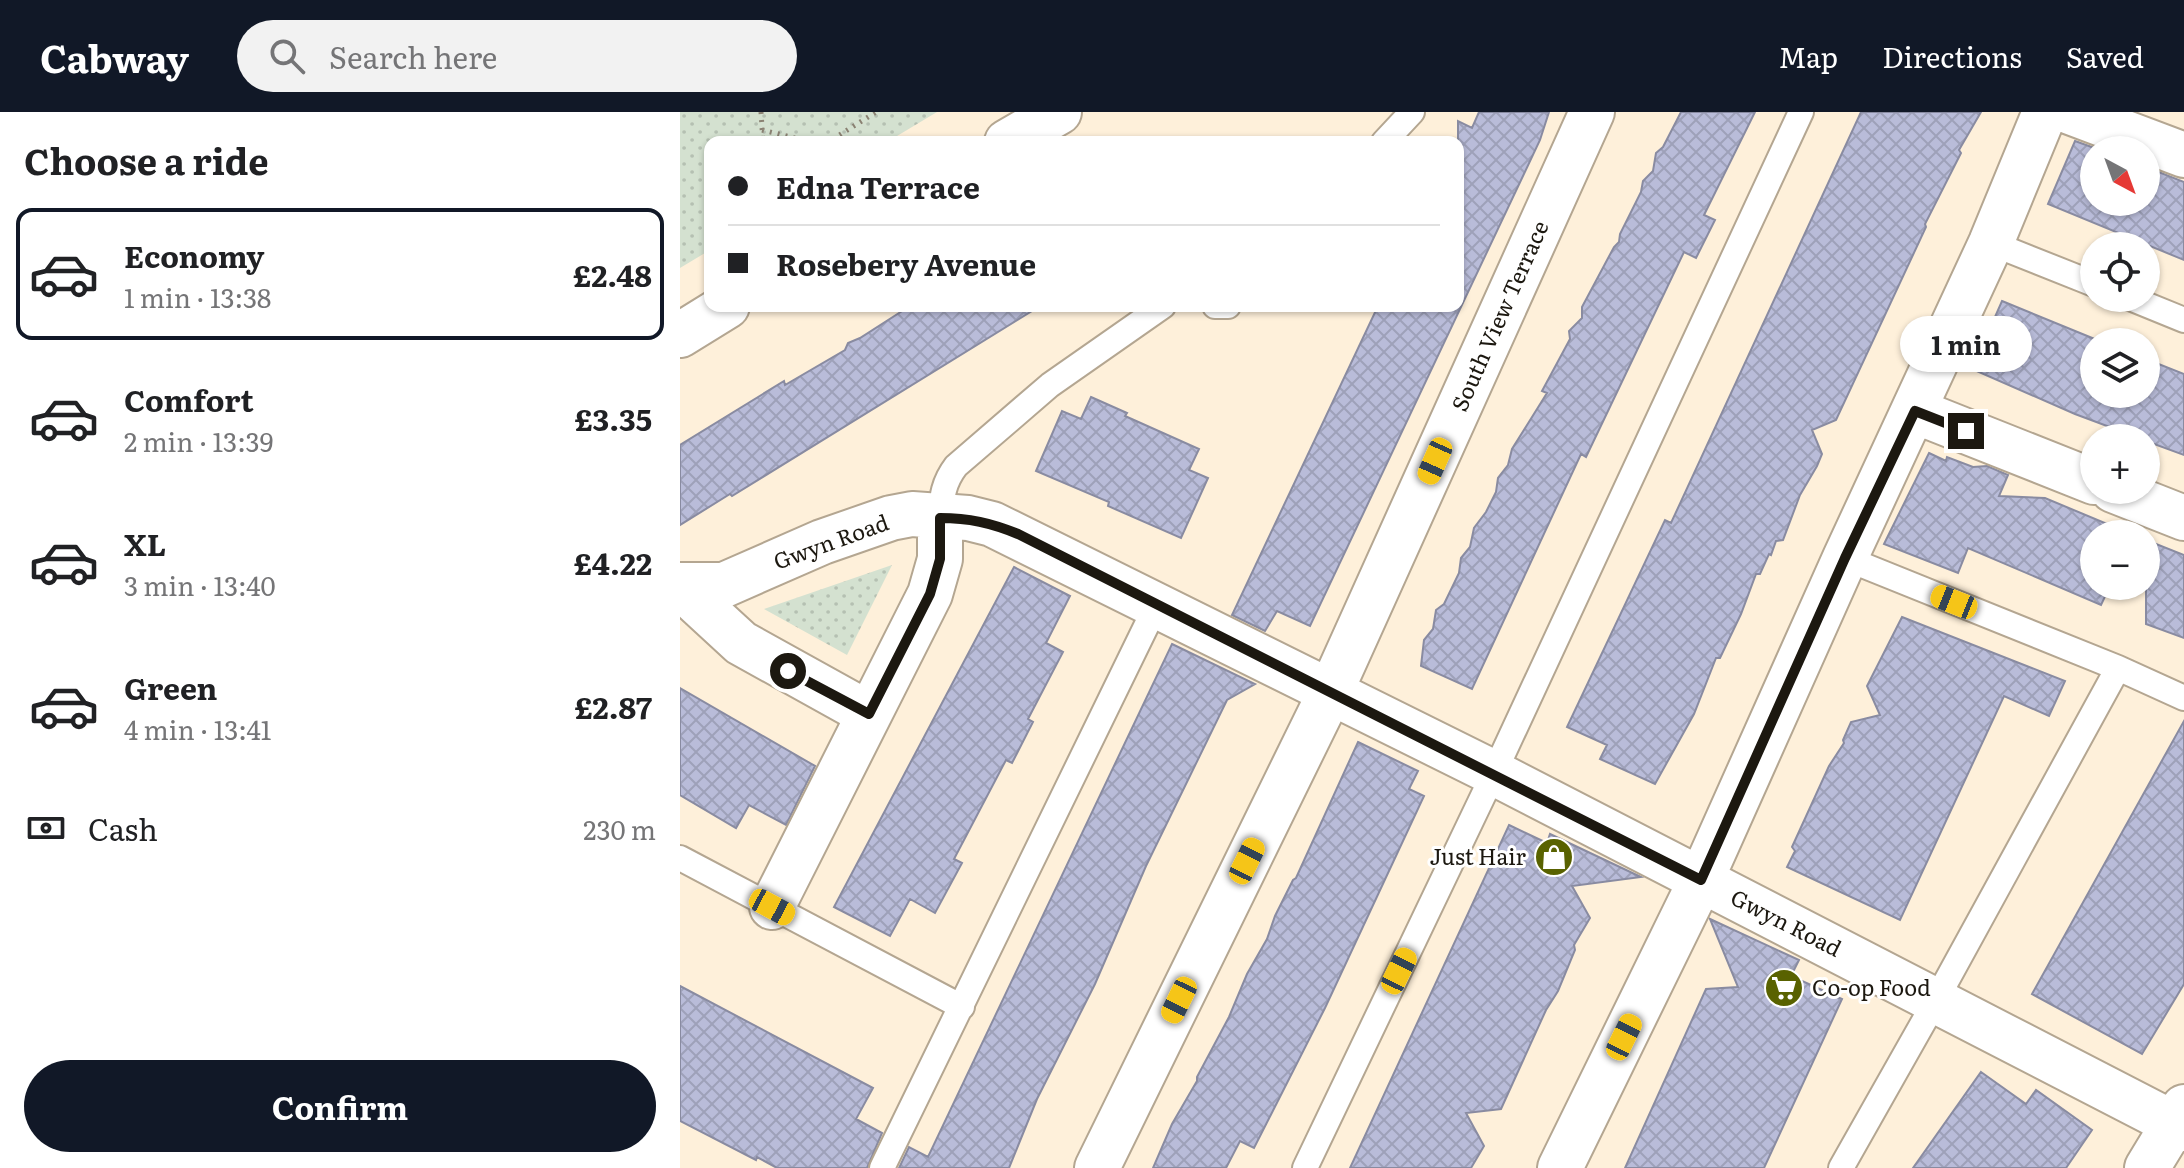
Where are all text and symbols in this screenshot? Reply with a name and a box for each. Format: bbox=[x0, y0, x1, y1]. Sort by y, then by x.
search box bbox=[237, 20, 797, 92]
text: Cabway bbox=[40, 28, 189, 85]
icon: search bbox=[265, 34, 309, 78]
text: Search here bbox=[329, 34, 497, 78]
text: Map bbox=[1779, 35, 1838, 77]
text: Directions bbox=[1882, 35, 2022, 77]
text: Saved bbox=[2066, 35, 2144, 77]
text: Choose a ride bbox=[24, 133, 269, 186]
north arrow bbox=[2080, 136, 2160, 216]
map controls bbox=[2080, 136, 2160, 600]
text: Edna Terrace bbox=[776, 164, 980, 208]
street label: South View Terrace bbox=[1442, 215, 1556, 416]
button: locate bbox=[2080, 232, 2160, 312]
text: Economy bbox=[124, 233, 264, 277]
icon: car bbox=[28, 238, 100, 310]
text: Rosebery Avenue bbox=[776, 241, 1036, 285]
text: £2.48 bbox=[573, 252, 652, 296]
text: 1 min · 13:38 bbox=[124, 277, 271, 316]
callout: 1 min bbox=[1900, 315, 2032, 371]
text: 1 min bbox=[1931, 324, 2001, 363]
button: layers bbox=[2080, 328, 2160, 408]
text: Comfort bbox=[124, 377, 254, 421]
icon: car bbox=[28, 382, 100, 454]
text: £3.35 bbox=[574, 396, 652, 440]
route end bbox=[1948, 413, 1984, 449]
text: 2 min · 13:39 bbox=[124, 421, 273, 460]
button: + bbox=[2080, 424, 2160, 504]
car bbox=[1414, 434, 1456, 488]
street label: Gwyn Road bbox=[768, 504, 893, 577]
button: − bbox=[2080, 520, 2160, 600]
text: XL bbox=[124, 521, 166, 565]
icon: car bbox=[28, 526, 100, 598]
text: £4.22 bbox=[574, 540, 652, 584]
text: 3 min · 13:40 bbox=[124, 565, 276, 604]
car bbox=[1927, 582, 1981, 622]
route start bbox=[770, 653, 806, 689]
text: Green bbox=[124, 665, 217, 709]
icon: car bbox=[28, 670, 100, 742]
text: £2.87 bbox=[574, 684, 652, 728]
text: 4 min · 13:41 bbox=[124, 709, 271, 748]
icon: cash bbox=[24, 806, 68, 850]
text: Cash bbox=[88, 806, 158, 850]
text: 230 m bbox=[583, 809, 656, 848]
car bbox=[1226, 834, 1268, 888]
shop icon: Just Hair bbox=[1533, 836, 1575, 878]
place label: Just Hair bbox=[1429, 839, 1527, 872]
street label: Gwyn Road bbox=[1726, 880, 1848, 964]
car bbox=[745, 885, 799, 929]
car bbox=[1378, 944, 1420, 998]
supermarket icon: Co-op Food bbox=[1763, 967, 1805, 1009]
place label: Co-op Food bbox=[1812, 970, 1931, 1003]
car bbox=[1158, 973, 1200, 1027]
car bbox=[1603, 1010, 1645, 1064]
button: Confirm bbox=[24, 1060, 656, 1152]

